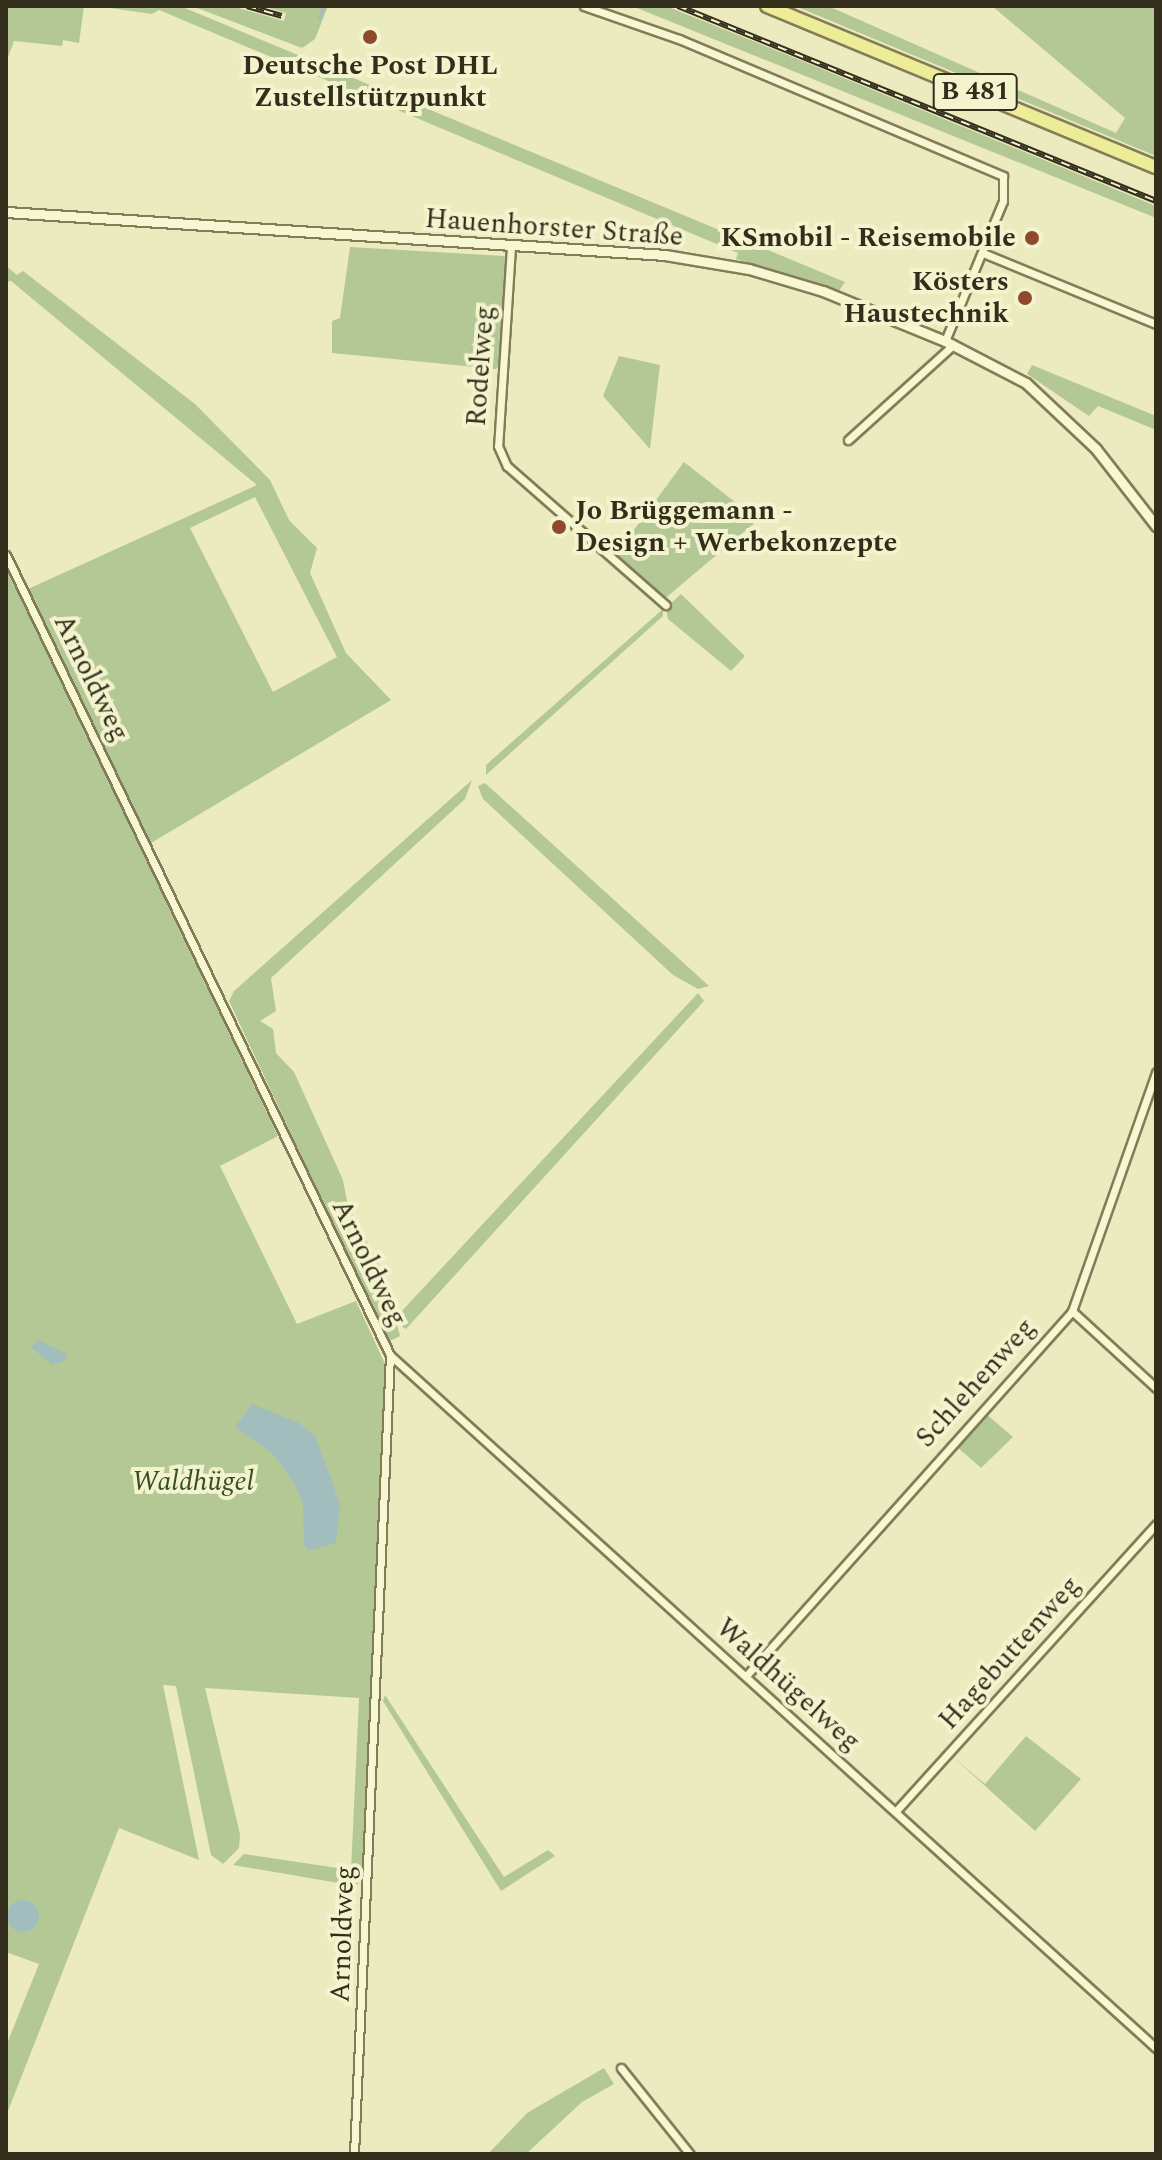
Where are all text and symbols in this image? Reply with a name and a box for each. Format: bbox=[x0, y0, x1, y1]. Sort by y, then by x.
marker: Deutsche Post DHL Zustellstützpunkt bbox=[361, 28, 379, 46]
place label: Deutsche Post DHL Zustellstützpunkt bbox=[242, 49, 498, 115]
road number: B 481 bbox=[931, 70, 1019, 114]
street label: Hauenhorster Straße bbox=[424, 202, 684, 254]
place label: KSmobil - Reisemobile bbox=[721, 221, 1016, 255]
marker: KSmobil - Reisemobile bbox=[1023, 229, 1041, 247]
place label: Kösters Haustechnik bbox=[844, 265, 1009, 331]
marker: Kösters Haustechnik bbox=[1016, 289, 1034, 307]
street label: Rodelweg bbox=[460, 304, 502, 428]
place label: Jo Brüggemann - Design + Werbekonzepte bbox=[575, 494, 898, 560]
marker: Jo Brüggemann - Design + Werbekonzepte bbox=[550, 518, 568, 536]
street label: Arnoldweg bbox=[46, 609, 136, 747]
street label: Arnoldweg bbox=[324, 1194, 414, 1332]
street label: Schlehenweg bbox=[909, 1311, 1043, 1455]
park label: Waldhügel bbox=[132, 1465, 254, 1499]
street label: Hagebuttenweg bbox=[932, 1569, 1088, 1737]
street label: Waldhügelweg bbox=[709, 1611, 867, 1759]
street label: Arnoldweg bbox=[324, 1865, 362, 2003]

